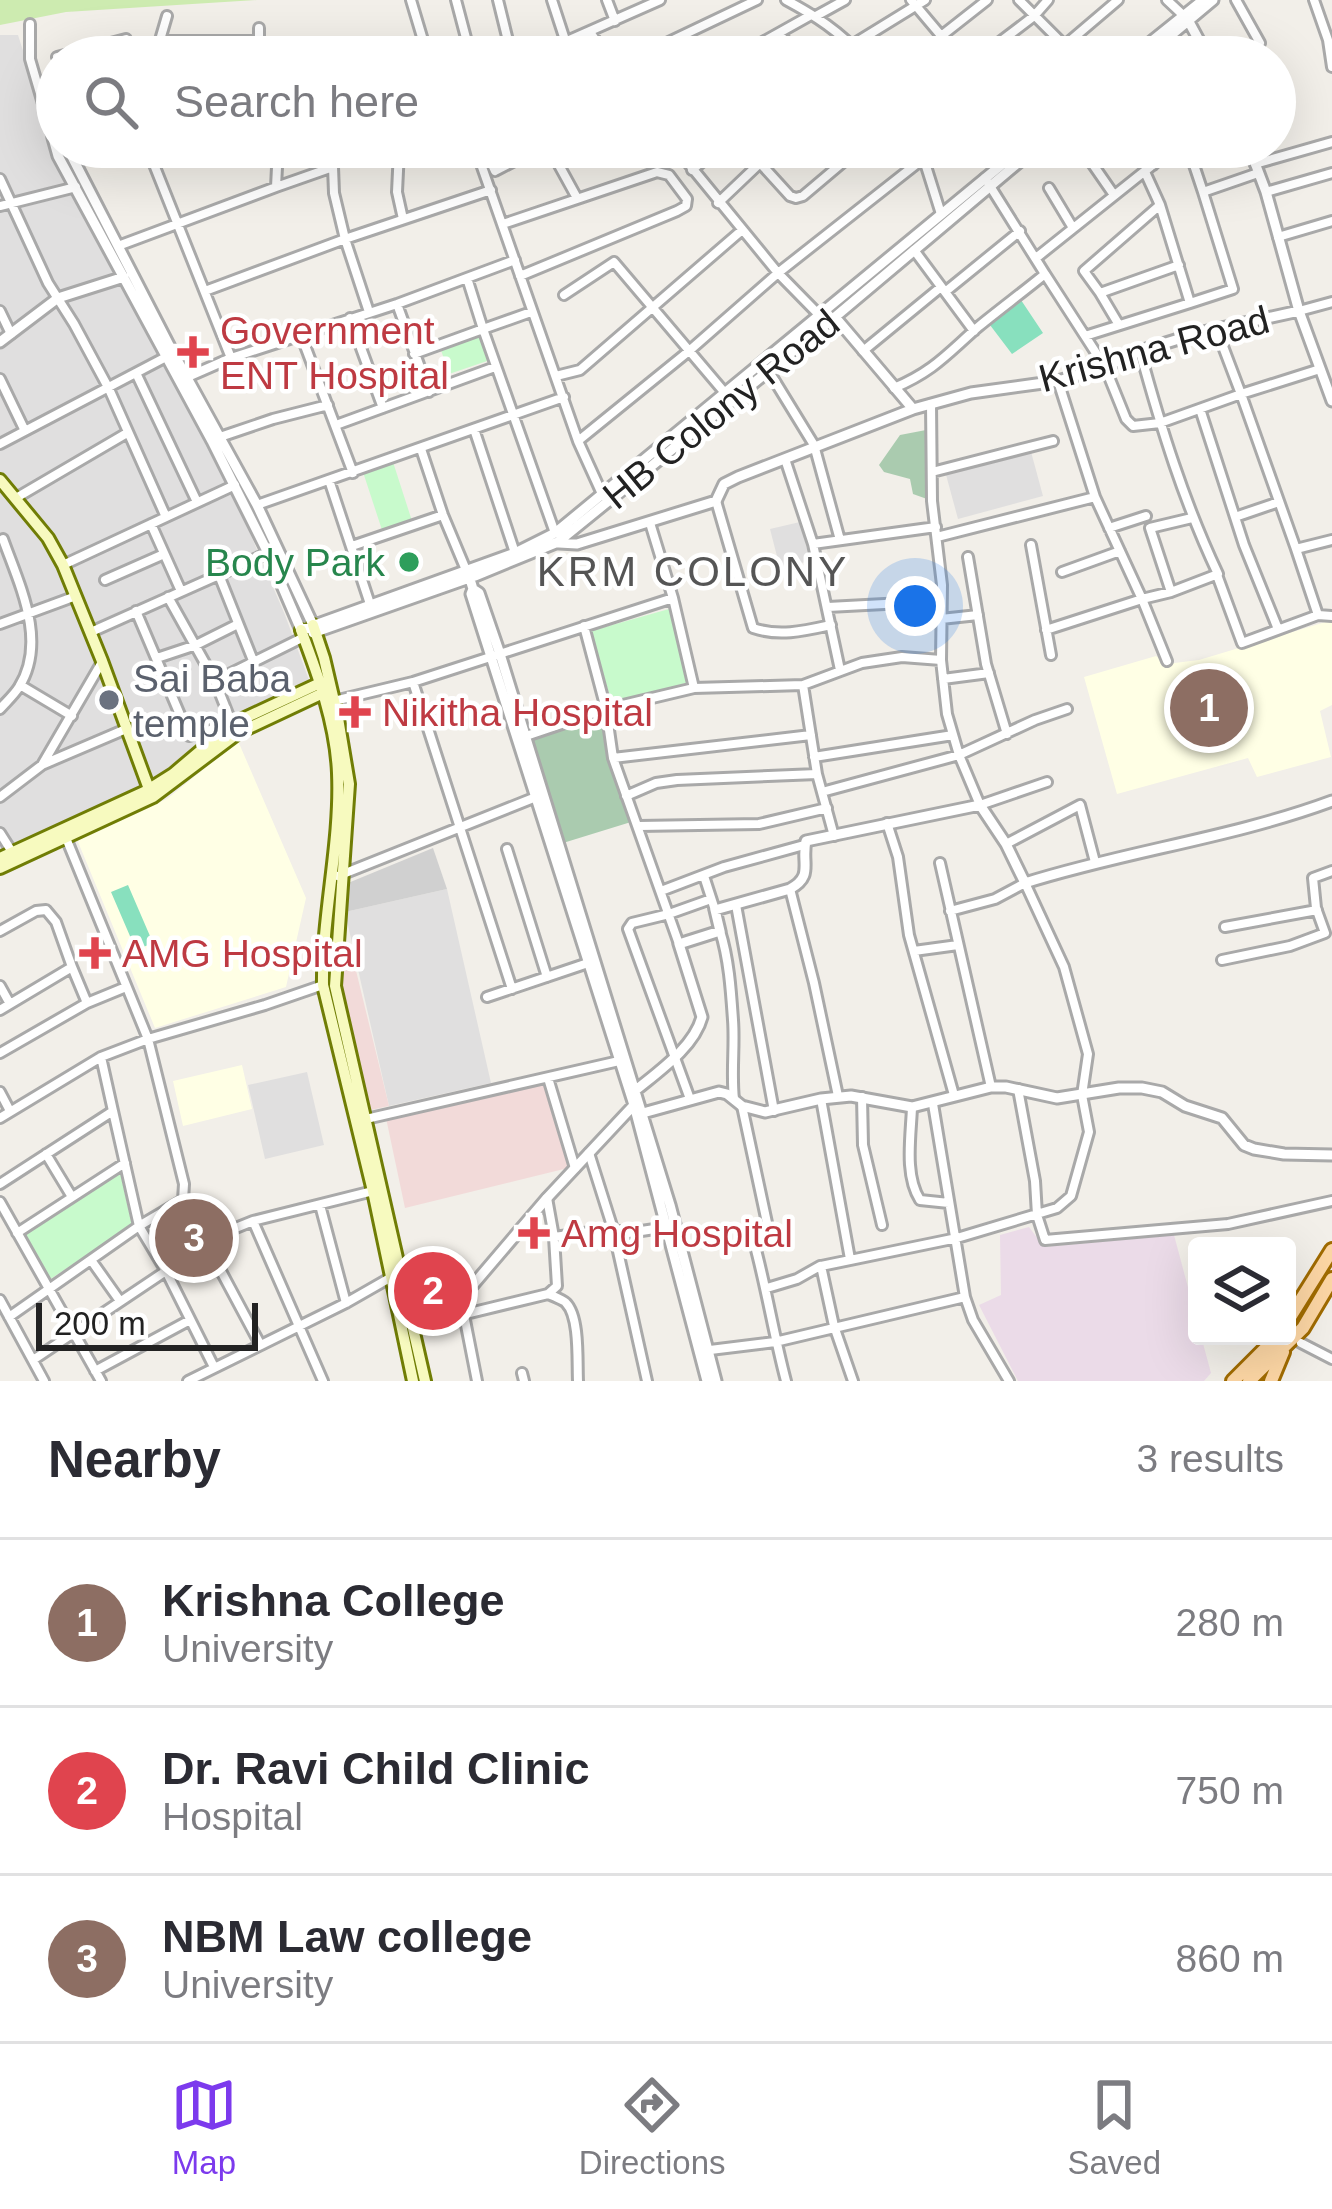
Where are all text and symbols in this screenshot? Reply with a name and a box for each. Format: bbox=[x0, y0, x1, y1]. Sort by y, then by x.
search box bbox=[36, 36, 1296, 168]
icon: search bbox=[78, 69, 144, 135]
text: Search here bbox=[174, 76, 419, 127]
street label: Krishna Road bbox=[1034, 298, 1274, 400]
street label: HB Colony Road bbox=[595, 301, 847, 517]
place label: Government ENT Hospital bbox=[220, 309, 449, 397]
marker: Government ENT Hospital bbox=[177, 336, 209, 368]
place label: Body Park bbox=[205, 541, 385, 584]
district label: KRM COLONY bbox=[537, 548, 849, 595]
marker: Body Park bbox=[396, 549, 422, 575]
your location bbox=[885, 576, 945, 636]
place label: Sai Baba temple bbox=[133, 657, 292, 745]
pin: 1 bbox=[1170, 663, 1248, 753]
marker: Sai Baba temple bbox=[96, 687, 122, 713]
place label: Nikitha Hospital bbox=[382, 691, 653, 734]
marker: Nikitha Hospital bbox=[339, 696, 371, 728]
place label: AMG Hospital bbox=[122, 932, 363, 975]
marker: AMG Hospital bbox=[79, 937, 111, 969]
pin: 3 bbox=[155, 1193, 233, 1283]
place label: Amg Hospital bbox=[561, 1212, 793, 1255]
marker: Amg Hospital bbox=[518, 1217, 550, 1249]
map controls bbox=[1188, 1237, 1296, 1345]
button: layers bbox=[1188, 1237, 1296, 1345]
pin: 2 bbox=[394, 1246, 472, 1336]
scale bar bbox=[36, 1297, 258, 1350]
text: 200 m bbox=[54, 1305, 146, 1342]
text: Nearby bbox=[48, 1431, 221, 1488]
text: 3 results bbox=[1137, 1437, 1284, 1480]
text: Krishna College bbox=[162, 1575, 505, 1626]
text: 1 bbox=[76, 1601, 98, 1644]
text: 280 m bbox=[1176, 1601, 1284, 1644]
text: University bbox=[162, 1627, 333, 1670]
text: Dr. Ravi Child Clinic bbox=[162, 1743, 590, 1794]
text: 2 bbox=[76, 1769, 98, 1812]
text: 750 m bbox=[1176, 1769, 1284, 1812]
text: Hospital bbox=[162, 1795, 303, 1838]
text: NBM Law college bbox=[162, 1911, 532, 1962]
text: 3 bbox=[76, 1937, 98, 1980]
text: 860 m bbox=[1176, 1937, 1284, 1980]
text: University bbox=[162, 1963, 333, 2006]
tab: Map bbox=[171, 2072, 237, 2182]
tab: Directions bbox=[579, 2072, 726, 2182]
tab: Saved bbox=[1067, 2072, 1161, 2182]

